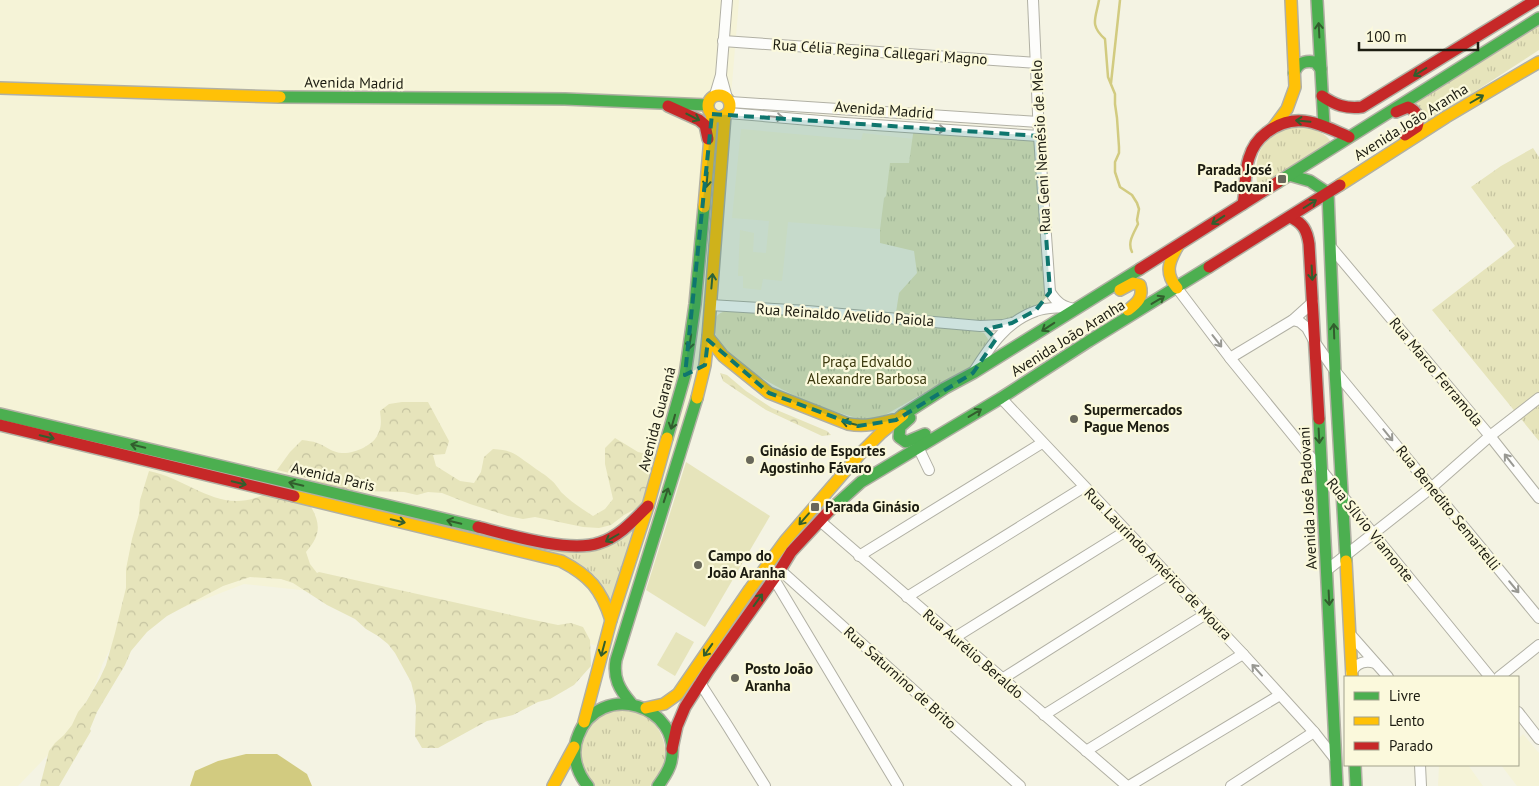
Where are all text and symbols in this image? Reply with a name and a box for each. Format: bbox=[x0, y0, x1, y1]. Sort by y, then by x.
scale bar bbox=[1359, 20, 1478, 52]
one-way arrow bbox=[1314, 23, 1323, 39]
text: 100 m bbox=[1366, 27, 1407, 46]
street label: Rua Célia Regina Callegari Magno bbox=[772, 35, 988, 68]
street label: Rua Geni Nemésio de Melo bbox=[1026, 59, 1055, 233]
one-way arrow bbox=[1414, 67, 1428, 77]
street label: Avenida Madrid bbox=[304, 72, 404, 93]
street label: Avenida João Aranha bbox=[1350, 79, 1471, 164]
one-way arrow bbox=[1469, 93, 1484, 103]
street label: Avenida Madrid bbox=[834, 97, 934, 122]
one-way arrow bbox=[685, 112, 700, 122]
one-way arrow bbox=[768, 112, 784, 122]
one-way arrow bbox=[1296, 116, 1312, 126]
one-way arrow bbox=[930, 124, 946, 133]
place label: Parada José Padovani bbox=[1197, 160, 1272, 196]
one-way arrow bbox=[702, 172, 712, 188]
marker: Parada José Padovani bbox=[1276, 173, 1288, 185]
one-way arrow bbox=[1303, 199, 1317, 209]
one-way arrow bbox=[1212, 215, 1226, 225]
one-way arrow bbox=[1307, 265, 1316, 281]
one-way arrow bbox=[708, 273, 717, 289]
one-way arrow bbox=[1150, 294, 1164, 304]
street label: Avenida João Aranha bbox=[1007, 295, 1128, 380]
street label: Rua Reinaldo Avelido Paiola bbox=[755, 299, 935, 330]
street label: Rua Marco Ferramola bbox=[1385, 313, 1487, 430]
one-way arrow bbox=[1041, 321, 1055, 332]
one-way arrow bbox=[1329, 324, 1338, 340]
one-way arrow bbox=[685, 334, 695, 350]
one-way arrow bbox=[1212, 334, 1222, 348]
park label: Praça Edvaldo Alexandre Barbosa bbox=[807, 352, 927, 388]
street label: Avenida Guaraná bbox=[633, 364, 680, 473]
place label: Supermercados Pague Menos bbox=[1084, 400, 1182, 436]
one-way arrow bbox=[968, 408, 982, 418]
marker: Supermercados Pague Menos bbox=[1068, 413, 1080, 425]
one-way arrow bbox=[667, 414, 677, 430]
one-way arrow bbox=[841, 418, 857, 427]
street label: Avenida José Padovani bbox=[1294, 426, 1321, 570]
one-way arrow bbox=[1315, 427, 1324, 443]
one-way arrow bbox=[1382, 428, 1394, 441]
one-way arrow bbox=[39, 433, 55, 442]
one-way arrow bbox=[130, 441, 146, 450]
place label: Ginásio de Esportes Agostinho Fávaro bbox=[760, 441, 886, 477]
street label: Rua Benedito Semartelli bbox=[1392, 441, 1505, 574]
marker: Ginásio de Esportes Agostinho Fávaro bbox=[744, 454, 756, 466]
one-way arrow bbox=[1503, 454, 1514, 467]
street label: Avenida Paris bbox=[289, 458, 377, 495]
street label: Rua Sílvio Viamonte bbox=[1323, 474, 1418, 586]
one-way arrow bbox=[231, 479, 247, 488]
one-way arrow bbox=[288, 479, 304, 488]
street label: Rua Laurindo Américo de Moura bbox=[1080, 483, 1236, 644]
one-way arrow bbox=[662, 487, 672, 503]
place label: Parada Ginásio bbox=[825, 497, 920, 516]
marker: Parada Ginásio bbox=[809, 501, 821, 513]
one-way arrow bbox=[798, 513, 810, 526]
one-way arrow bbox=[389, 517, 405, 526]
one-way arrow bbox=[447, 517, 463, 526]
one-way arrow bbox=[604, 533, 619, 543]
place label: Campo do João Aranha bbox=[707, 546, 785, 582]
marker: Campo do João Aranha bbox=[692, 559, 704, 571]
one-way arrow bbox=[1508, 580, 1519, 593]
one-way arrow bbox=[1324, 590, 1333, 606]
one-way arrow bbox=[753, 593, 763, 607]
street label: Rua Aurélio Beraldo bbox=[919, 605, 1028, 703]
street label: Rua Saturnino de Brito bbox=[840, 622, 961, 733]
one-way arrow bbox=[598, 641, 608, 657]
one-way arrow bbox=[703, 643, 713, 657]
place label: Posto João Aranha bbox=[745, 659, 813, 695]
one-way arrow bbox=[1251, 663, 1263, 676]
marker: Posto João Aranha bbox=[729, 672, 741, 684]
legend bbox=[1344, 676, 1519, 766]
text: Livre bbox=[1389, 686, 1421, 705]
text: Lento bbox=[1389, 711, 1425, 730]
text: Parado bbox=[1389, 736, 1433, 755]

